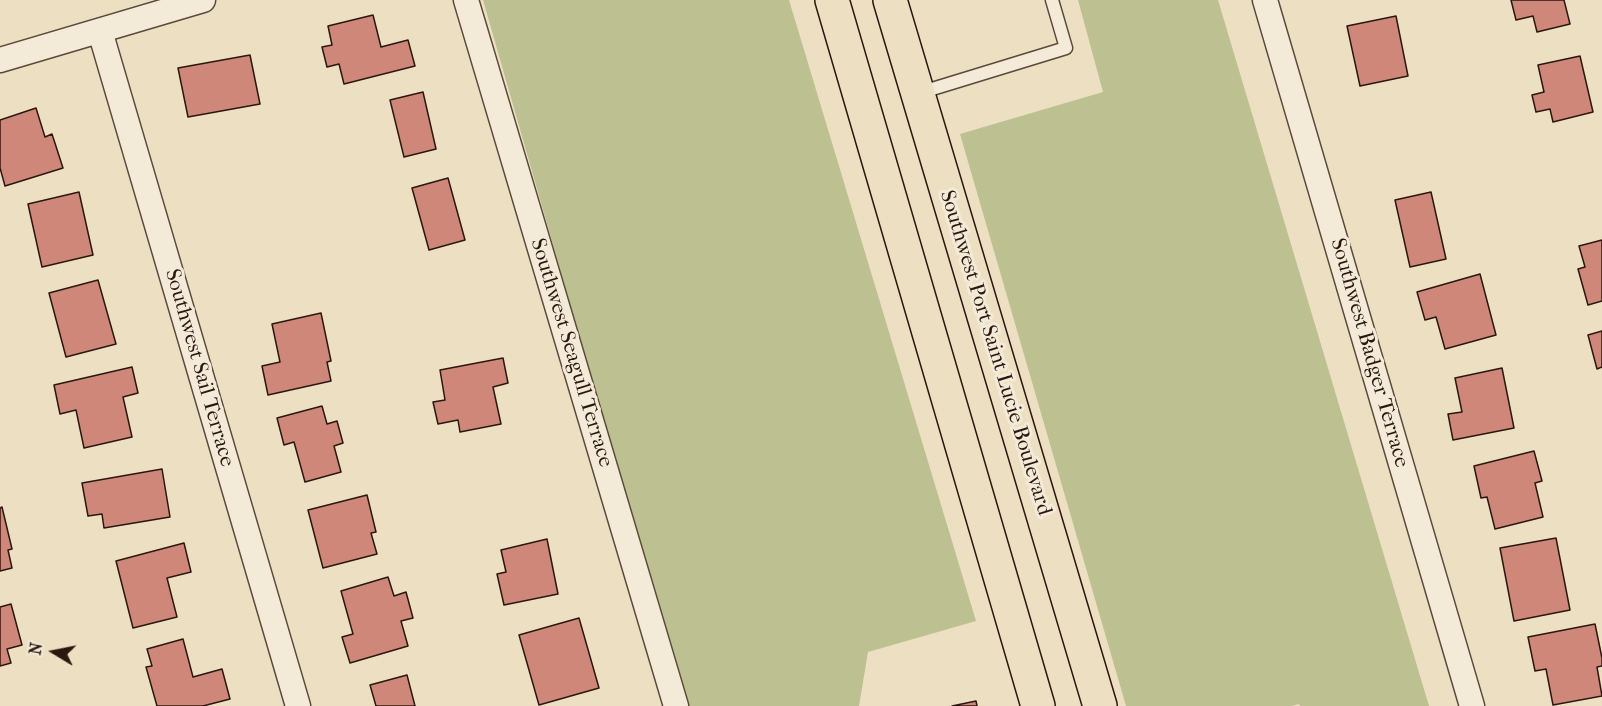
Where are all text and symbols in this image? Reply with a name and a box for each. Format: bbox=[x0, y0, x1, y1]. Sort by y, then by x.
street label: Southwest Port Saint Lucie Boulevard bbox=[933, 187, 1057, 519]
street label: Southwest Seagull Terrace bbox=[524, 236, 618, 470]
street label: Southwest Badger Terrace bbox=[1324, 236, 1414, 470]
street label: Southwest Sail Terrace bbox=[159, 266, 239, 470]
north arrow bbox=[24, 622, 84, 682]
text: N bbox=[25, 641, 46, 656]

